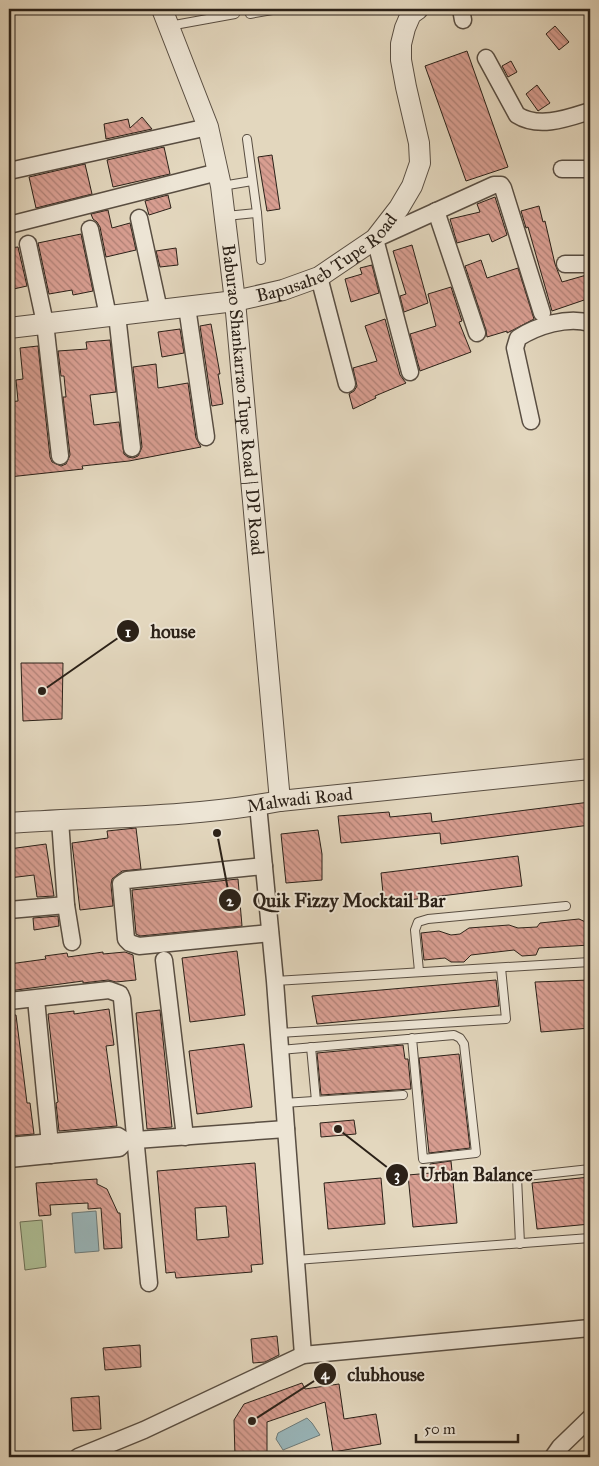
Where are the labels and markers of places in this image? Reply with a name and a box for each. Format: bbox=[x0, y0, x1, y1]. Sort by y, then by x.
callout: house bbox=[116, 614, 206, 648]
callout: Quik Fizzy Mocktail Bar bbox=[218, 883, 455, 917]
callout: Urban Balance bbox=[385, 1158, 543, 1192]
callout: clubhouse bbox=[312, 1357, 435, 1391]

